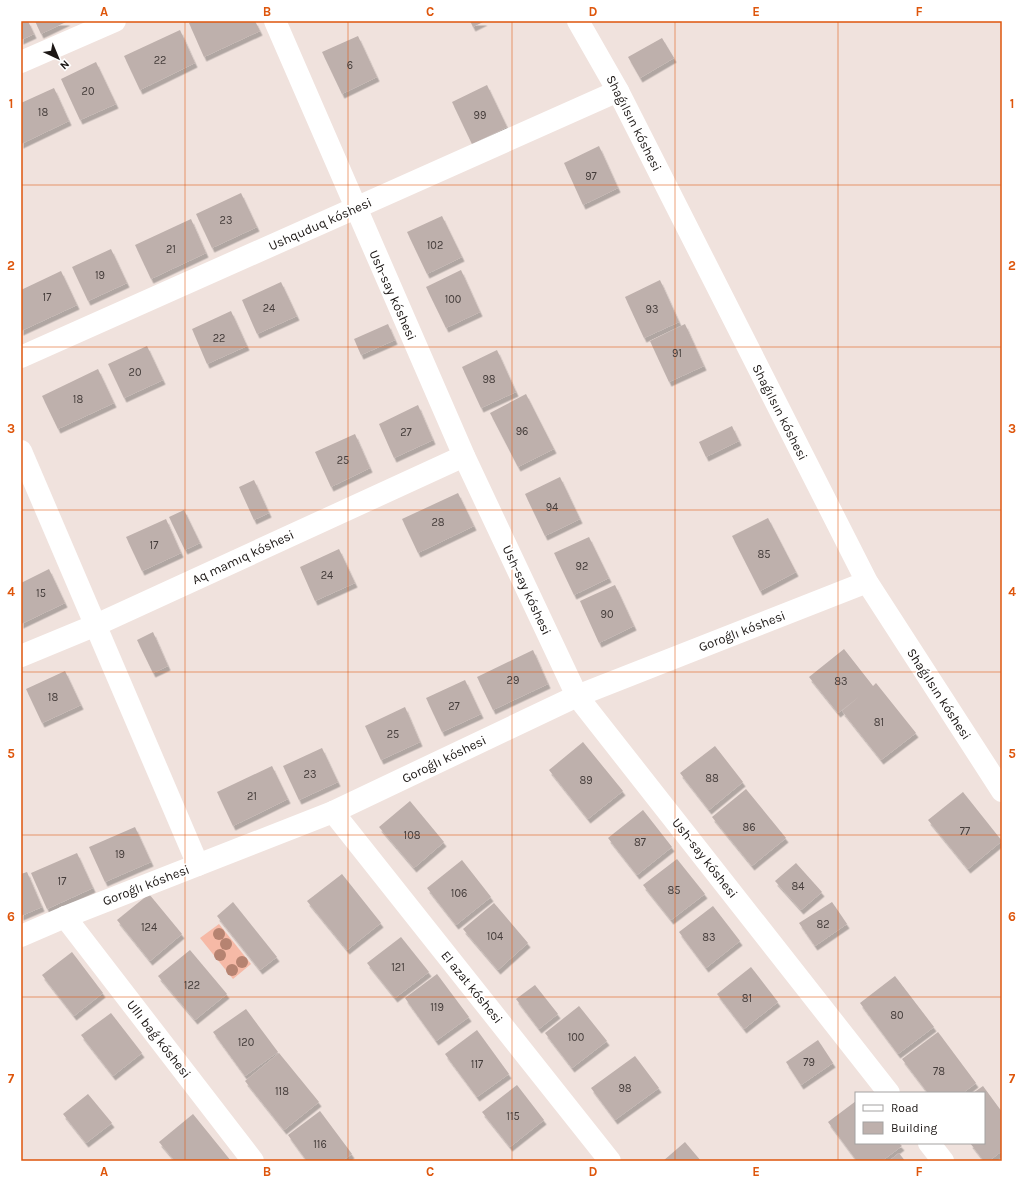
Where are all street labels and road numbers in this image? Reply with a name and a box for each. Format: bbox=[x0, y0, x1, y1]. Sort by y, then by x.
street label: Shaǵılsın kóshesi bbox=[603, 72, 665, 174]
street label: Ushquduq kóshesi bbox=[266, 194, 374, 254]
street label: Ush-say kóshesi bbox=[366, 247, 420, 343]
street label: Shaǵılsın kóshesi bbox=[749, 361, 811, 463]
street label: Aq mamıq kóshesi bbox=[190, 527, 297, 588]
street label: Ush-say kóshesi bbox=[500, 543, 554, 637]
street label: Goroǵlı kóshesi bbox=[696, 608, 788, 654]
street label: Shaǵılsın kóshesi bbox=[904, 646, 974, 742]
street label: Goroǵlı kóshesi bbox=[399, 732, 489, 786]
street label: Ush-say kóshesi bbox=[669, 815, 741, 901]
street label: Goroǵlı kóshesi bbox=[100, 862, 192, 908]
street label: El azat kóshesi bbox=[438, 948, 506, 1026]
street label: Ullı baǵ kóshesi bbox=[124, 997, 194, 1081]

